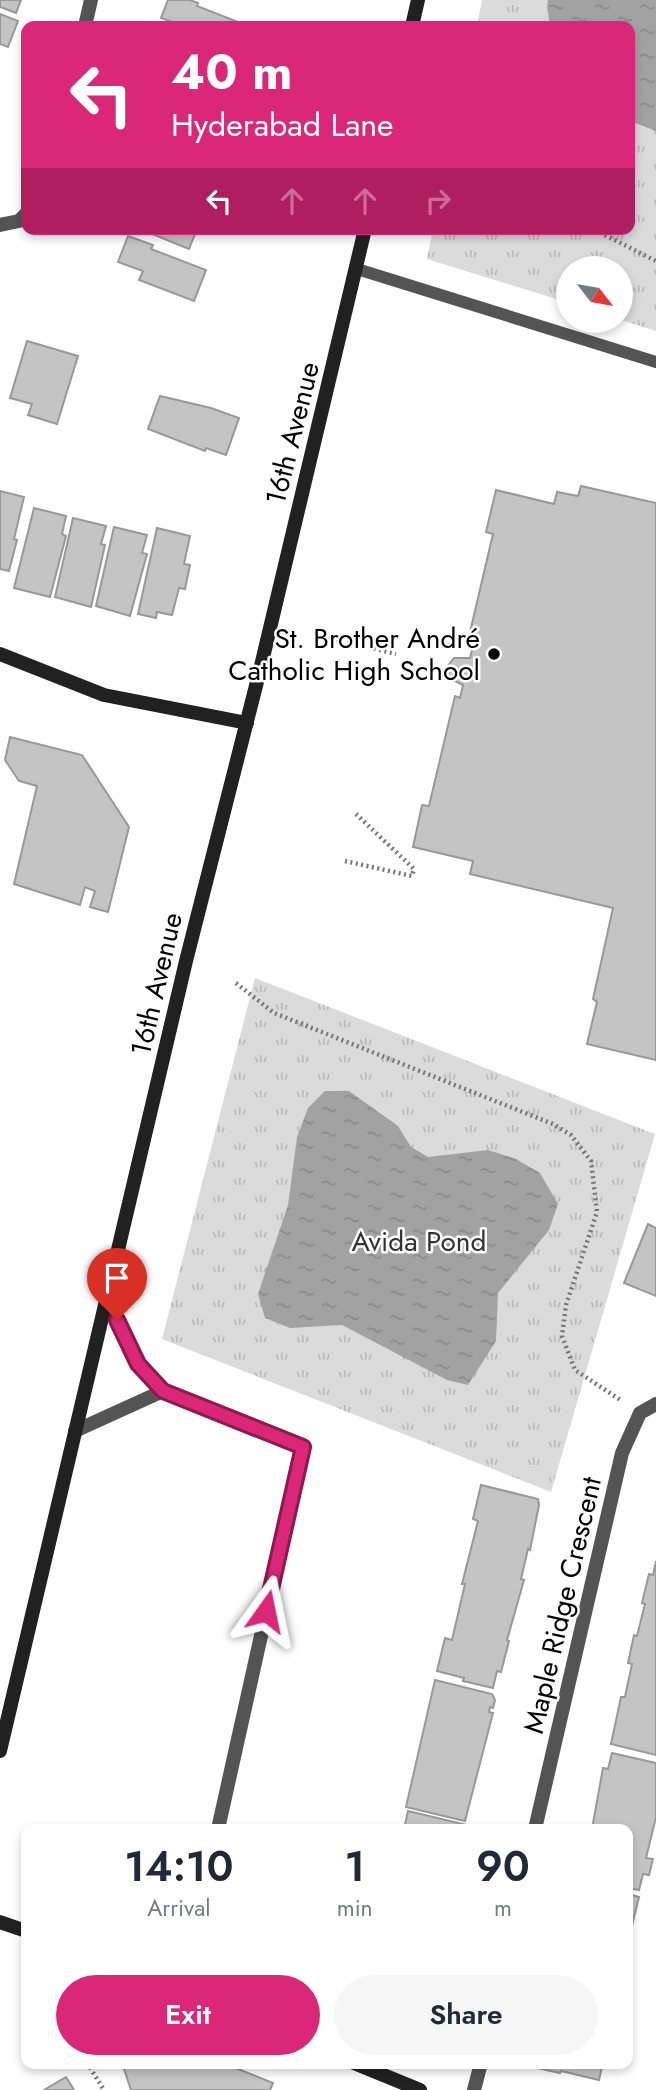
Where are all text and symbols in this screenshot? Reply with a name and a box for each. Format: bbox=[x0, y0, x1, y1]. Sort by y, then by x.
text: 40 m bbox=[171, 37, 293, 107]
icon: left bbox=[56, 49, 147, 140]
text: Hyderabad Lane bbox=[171, 102, 394, 148]
icon: left bbox=[200, 182, 238, 220]
icon: ahead bbox=[273, 182, 311, 220]
icon: ahead bbox=[346, 182, 384, 220]
icon: right bbox=[419, 182, 457, 220]
north arrow bbox=[556, 256, 634, 332]
map controls bbox=[556, 256, 633, 333]
street label: 16th Avenue bbox=[255, 357, 330, 509]
place label: St. Brother André Catholic High School bbox=[228, 618, 480, 691]
marker: St. Brother André Catholic High School bbox=[486, 646, 502, 662]
street label: 16th Avenue bbox=[120, 908, 193, 1060]
park label: Avida Pond bbox=[352, 1221, 486, 1262]
pin bbox=[87, 1248, 147, 1320]
icon: arrive bbox=[98, 1259, 136, 1297]
street label: Maple Ridge Crescent bbox=[513, 1472, 612, 1738]
position arrow bbox=[229, 1574, 303, 1648]
text: 14:10 bbox=[124, 1836, 234, 1897]
text: 1 bbox=[344, 1836, 365, 1897]
text: 90 bbox=[476, 1836, 530, 1897]
text: Arrival bbox=[147, 1891, 211, 1925]
text: min bbox=[337, 1891, 373, 1925]
text: m bbox=[494, 1891, 512, 1925]
button: Exit bbox=[56, 1975, 320, 2055]
button: Share bbox=[334, 1975, 598, 2055]

